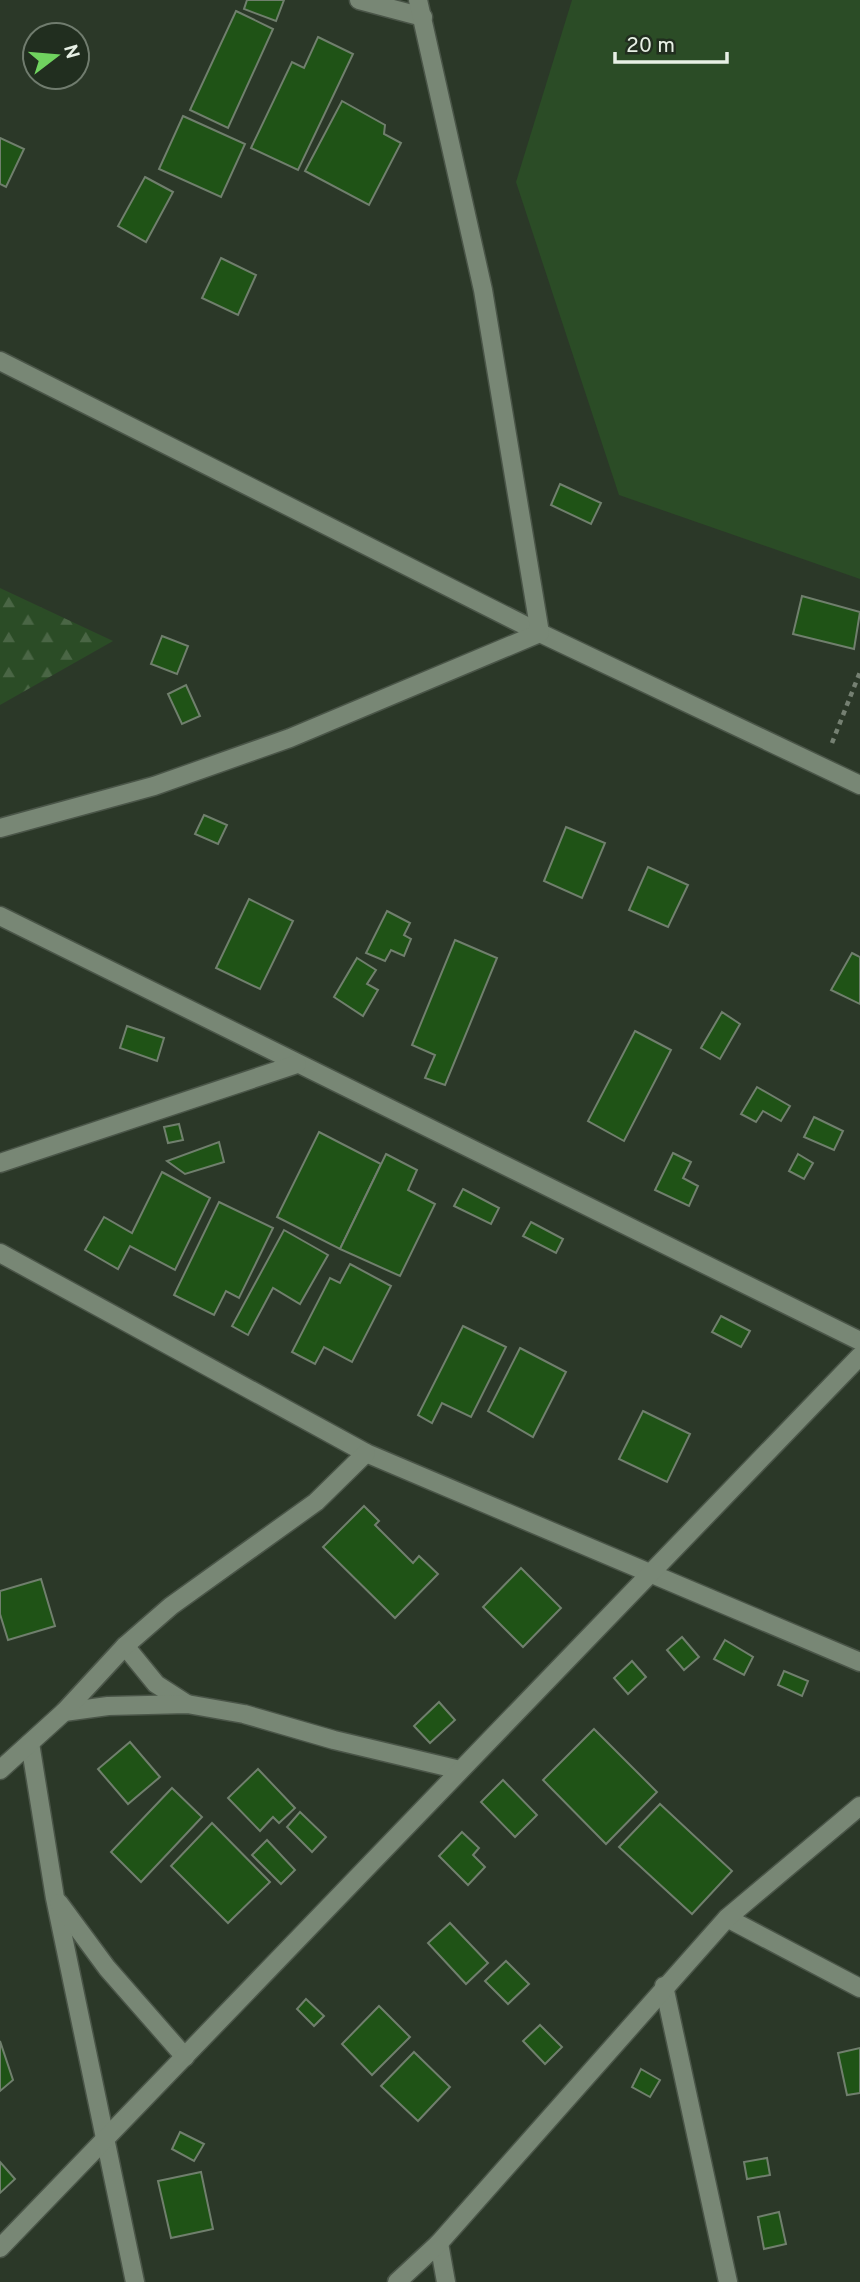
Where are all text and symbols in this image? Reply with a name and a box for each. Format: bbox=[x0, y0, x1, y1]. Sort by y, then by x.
north arrow bbox=[21, 21, 91, 91]
scale bar bbox=[615, 21, 727, 65]
text: 20 m bbox=[626, 33, 675, 60]
text: N bbox=[57, 42, 84, 62]

